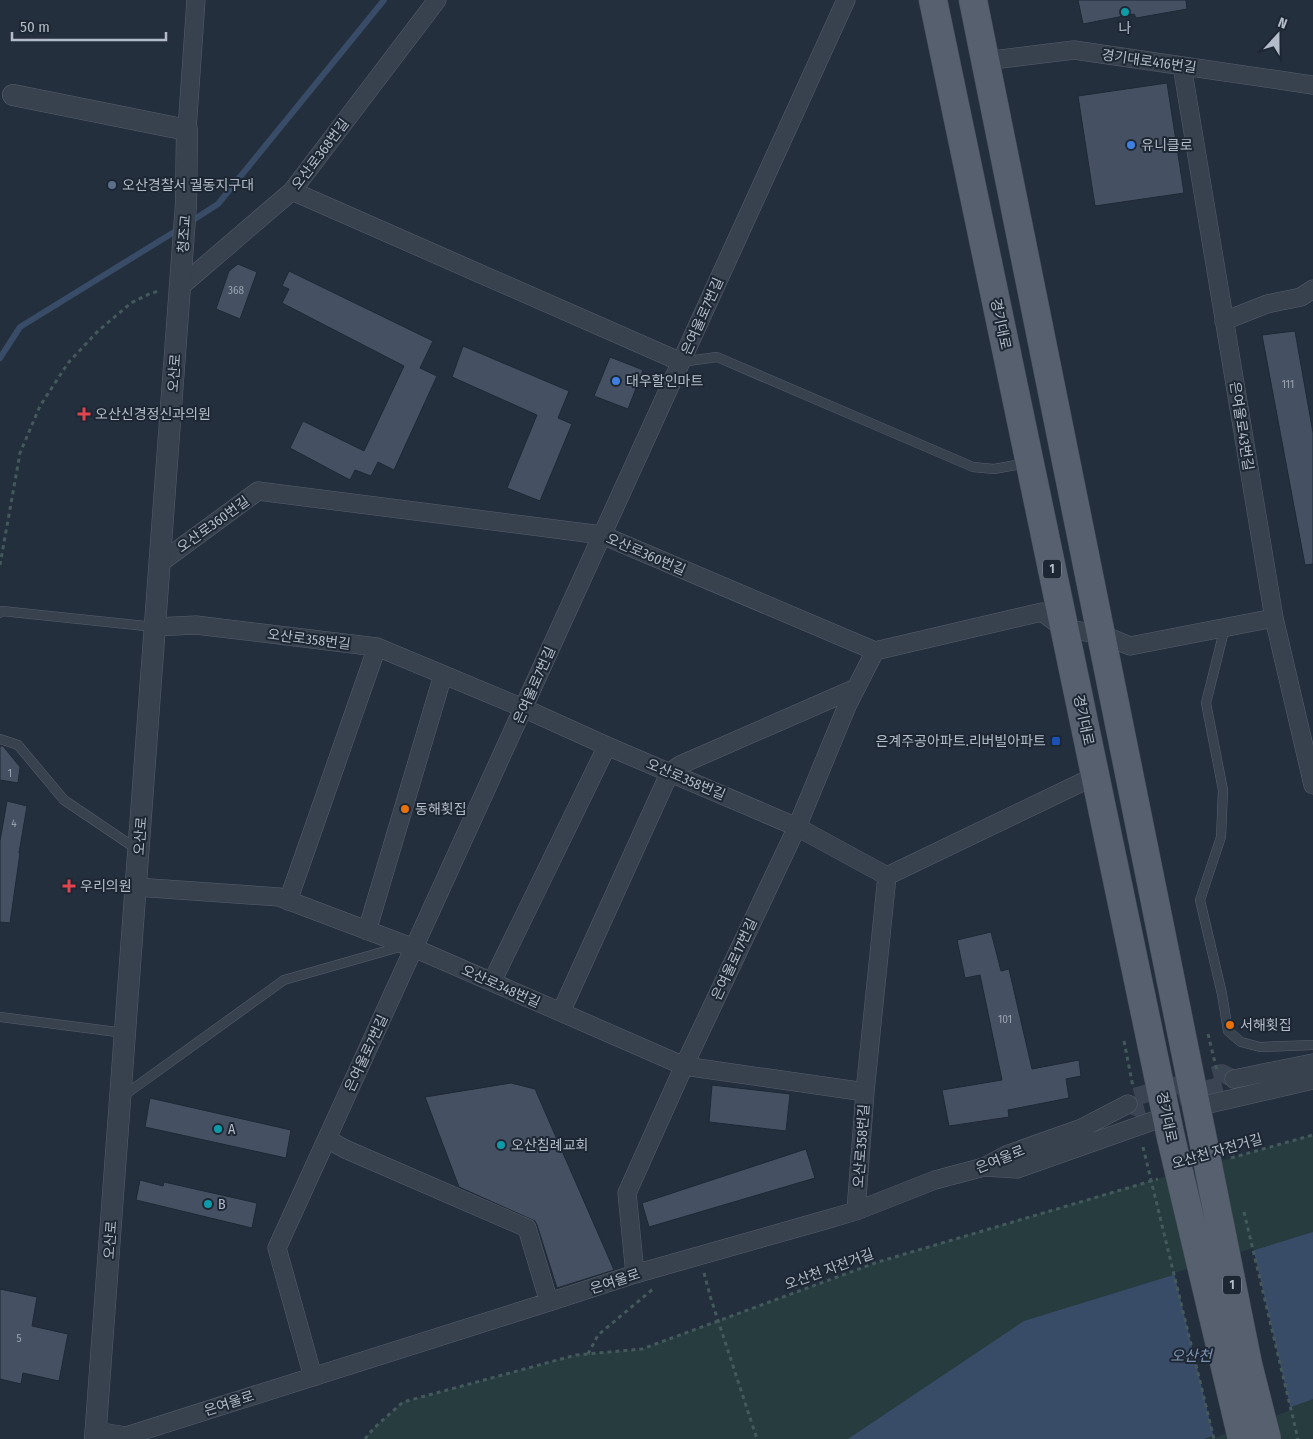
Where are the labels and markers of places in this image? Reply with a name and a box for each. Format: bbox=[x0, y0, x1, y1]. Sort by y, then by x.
marker: 나 bbox=[1119, 6, 1131, 18]
place label: 나 bbox=[1119, 20, 1132, 37]
place label: 유니클로 bbox=[1141, 137, 1193, 154]
marker: 유니클로 bbox=[1125, 139, 1137, 151]
place label: 오산경찰서 궐동지구대 bbox=[122, 177, 254, 194]
marker: 오산경찰서 궐동지구대 bbox=[106, 179, 118, 191]
place label: 대우할인마트 bbox=[626, 373, 703, 390]
marker: 대우할인마트 bbox=[610, 375, 622, 387]
place label: 오산신경정신과의원 bbox=[95, 406, 211, 423]
marker: 오산신경정신과의원 bbox=[77, 407, 91, 421]
place label: 은계주공아파트.리버빌아파트 bbox=[876, 733, 1046, 750]
marker: 은계주공아파트.리버빌아파트 bbox=[1050, 735, 1062, 747]
place label: 동해횟집 bbox=[415, 801, 467, 818]
marker: 동해횟집 bbox=[399, 803, 411, 815]
place label: 우리의원 bbox=[80, 878, 132, 895]
marker: 우리의원 bbox=[62, 879, 76, 893]
place label: 서해횟집 bbox=[1240, 1017, 1292, 1034]
marker: 서해횟집 bbox=[1224, 1019, 1236, 1031]
place label: A bbox=[228, 1121, 236, 1138]
marker: A bbox=[212, 1123, 224, 1135]
place label: 오산침례교회 bbox=[511, 1137, 588, 1154]
marker: 오산침례교회 bbox=[495, 1139, 507, 1151]
place label: B bbox=[218, 1196, 226, 1213]
marker: B bbox=[202, 1198, 214, 1210]

